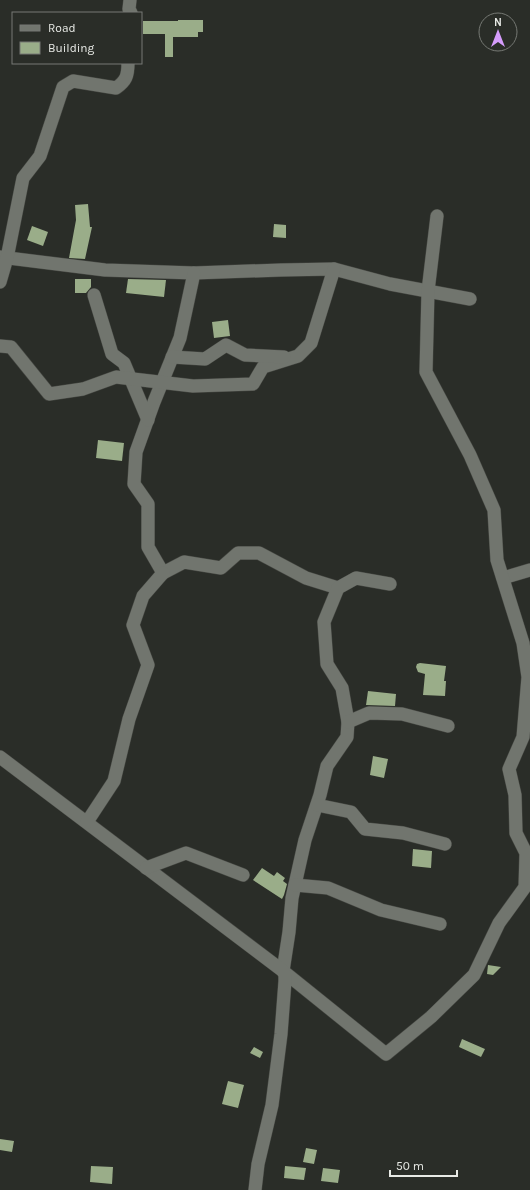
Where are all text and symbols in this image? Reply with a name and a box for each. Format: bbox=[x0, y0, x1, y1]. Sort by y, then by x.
legend bbox=[12, 12, 142, 64]
north arrow bbox=[478, 12, 518, 52]
text: N bbox=[494, 16, 502, 29]
text: Road bbox=[48, 21, 76, 35]
text: Building bbox=[48, 41, 95, 55]
scale bar bbox=[390, 1152, 457, 1178]
text: 50 m bbox=[396, 1159, 424, 1173]

